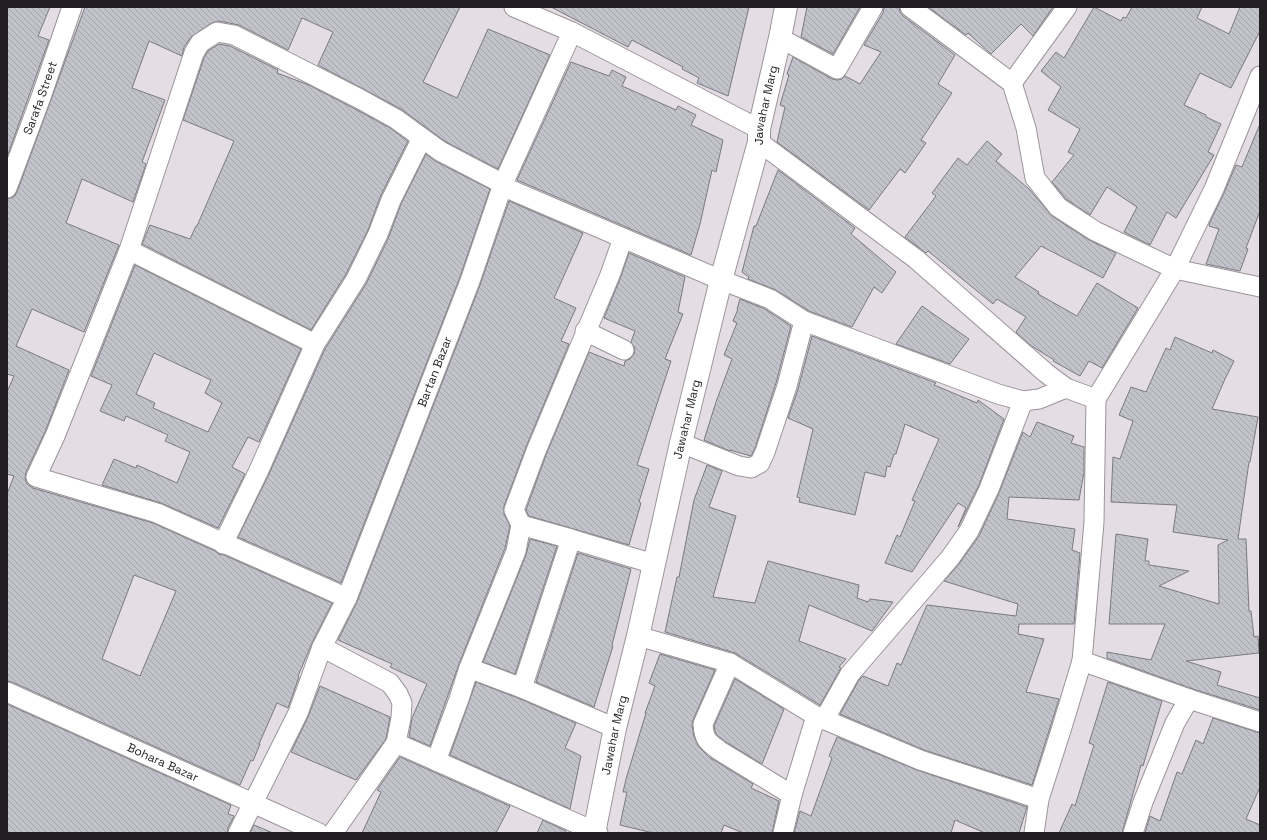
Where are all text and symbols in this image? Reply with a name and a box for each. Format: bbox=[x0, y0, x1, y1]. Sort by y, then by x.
street label: Sarafa Street bbox=[20, 59, 61, 137]
street label: Jawahar Marg bbox=[751, 64, 781, 145]
street label: Bartan Bazar bbox=[414, 334, 456, 410]
street label: Jawahar Marg bbox=[670, 378, 704, 461]
street label: Jawahar Marg bbox=[598, 694, 631, 776]
street label: Bohara Bazar bbox=[125, 739, 201, 786]

